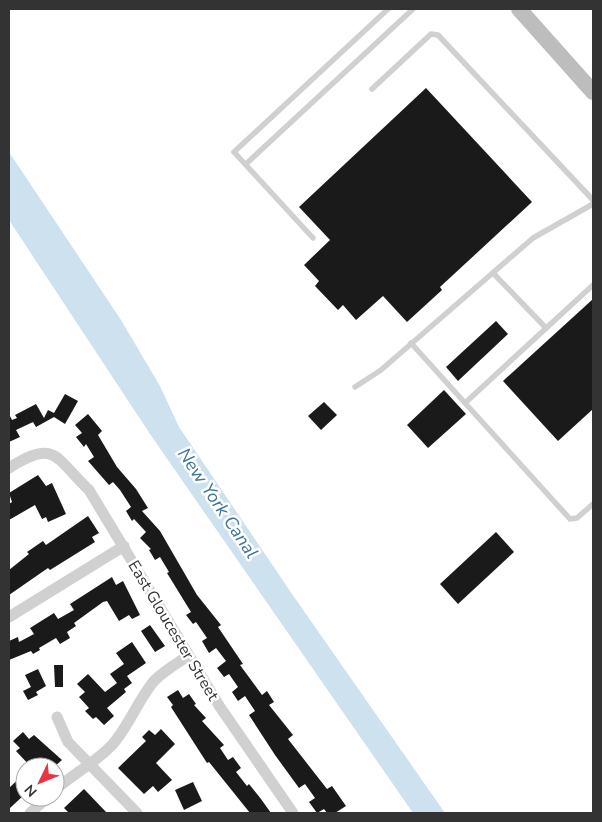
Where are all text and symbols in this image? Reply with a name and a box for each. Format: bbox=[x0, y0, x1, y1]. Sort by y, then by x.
water label: New York Canal bbox=[172, 443, 264, 563]
street label: East Gloucester Street bbox=[122, 556, 224, 705]
north arrow bbox=[15, 757, 65, 807]
text: N bbox=[20, 780, 41, 801]

